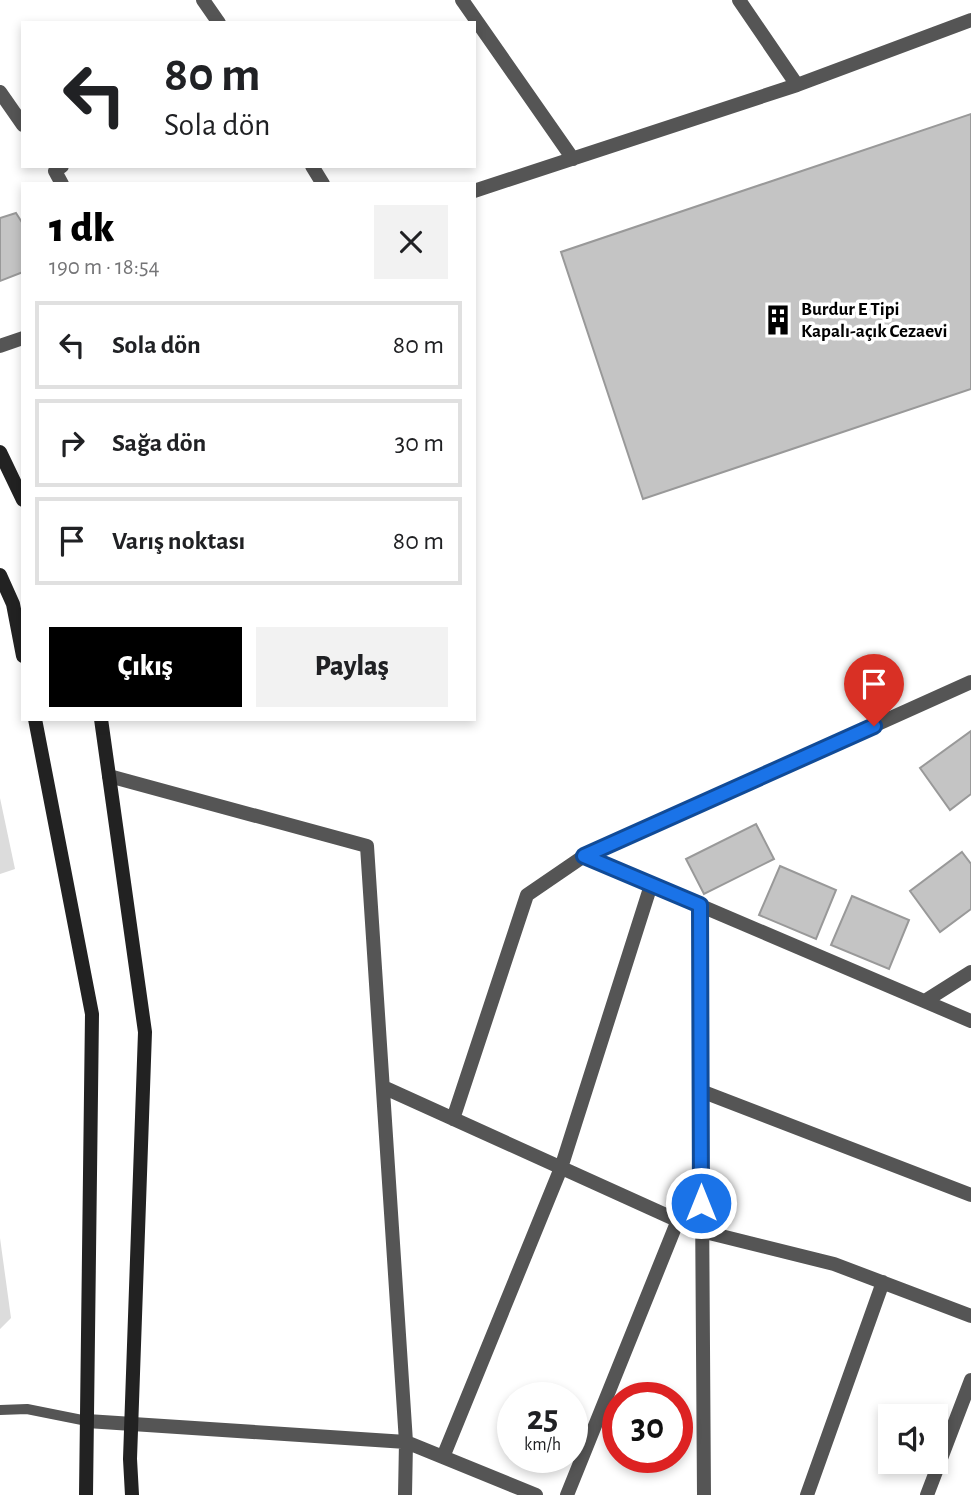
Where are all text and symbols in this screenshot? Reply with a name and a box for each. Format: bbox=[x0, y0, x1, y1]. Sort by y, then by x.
icon: left bbox=[49, 49, 140, 140]
text: 80 m bbox=[164, 51, 261, 100]
text: Sola dön bbox=[164, 109, 271, 141]
button: close bbox=[374, 205, 448, 279]
text: 1 dk bbox=[49, 207, 114, 249]
text: 190 m · 18:54 bbox=[49, 256, 160, 279]
place label: Burdur E Tipi Kapalı-açık Cezaevi bbox=[801, 300, 948, 341]
building icon: Burdur E Tipi Kapalı-açık Cezaevi bbox=[761, 303, 795, 337]
icon: left bbox=[53, 326, 91, 364]
text: Sola dön bbox=[112, 332, 201, 358]
text: 80 m bbox=[393, 332, 444, 358]
icon: right bbox=[53, 424, 91, 462]
text: Sağa dön bbox=[112, 430, 206, 456]
text: 30 m bbox=[394, 430, 444, 456]
icon: arrive bbox=[53, 522, 91, 560]
text: Varış noktası bbox=[112, 528, 245, 554]
text: 80 m bbox=[393, 528, 444, 554]
button: Çıkış bbox=[49, 627, 242, 707]
button: Paylaş bbox=[256, 627, 448, 707]
pin bbox=[844, 654, 904, 726]
icon: arrive bbox=[855, 665, 893, 703]
position arrow bbox=[664, 1166, 738, 1240]
speed limit sign: 30 bbox=[602, 1382, 693, 1473]
text: 25 bbox=[527, 1401, 558, 1436]
map controls bbox=[878, 1404, 948, 1474]
button: sound bbox=[878, 1404, 948, 1474]
text: km/h bbox=[524, 1436, 561, 1454]

